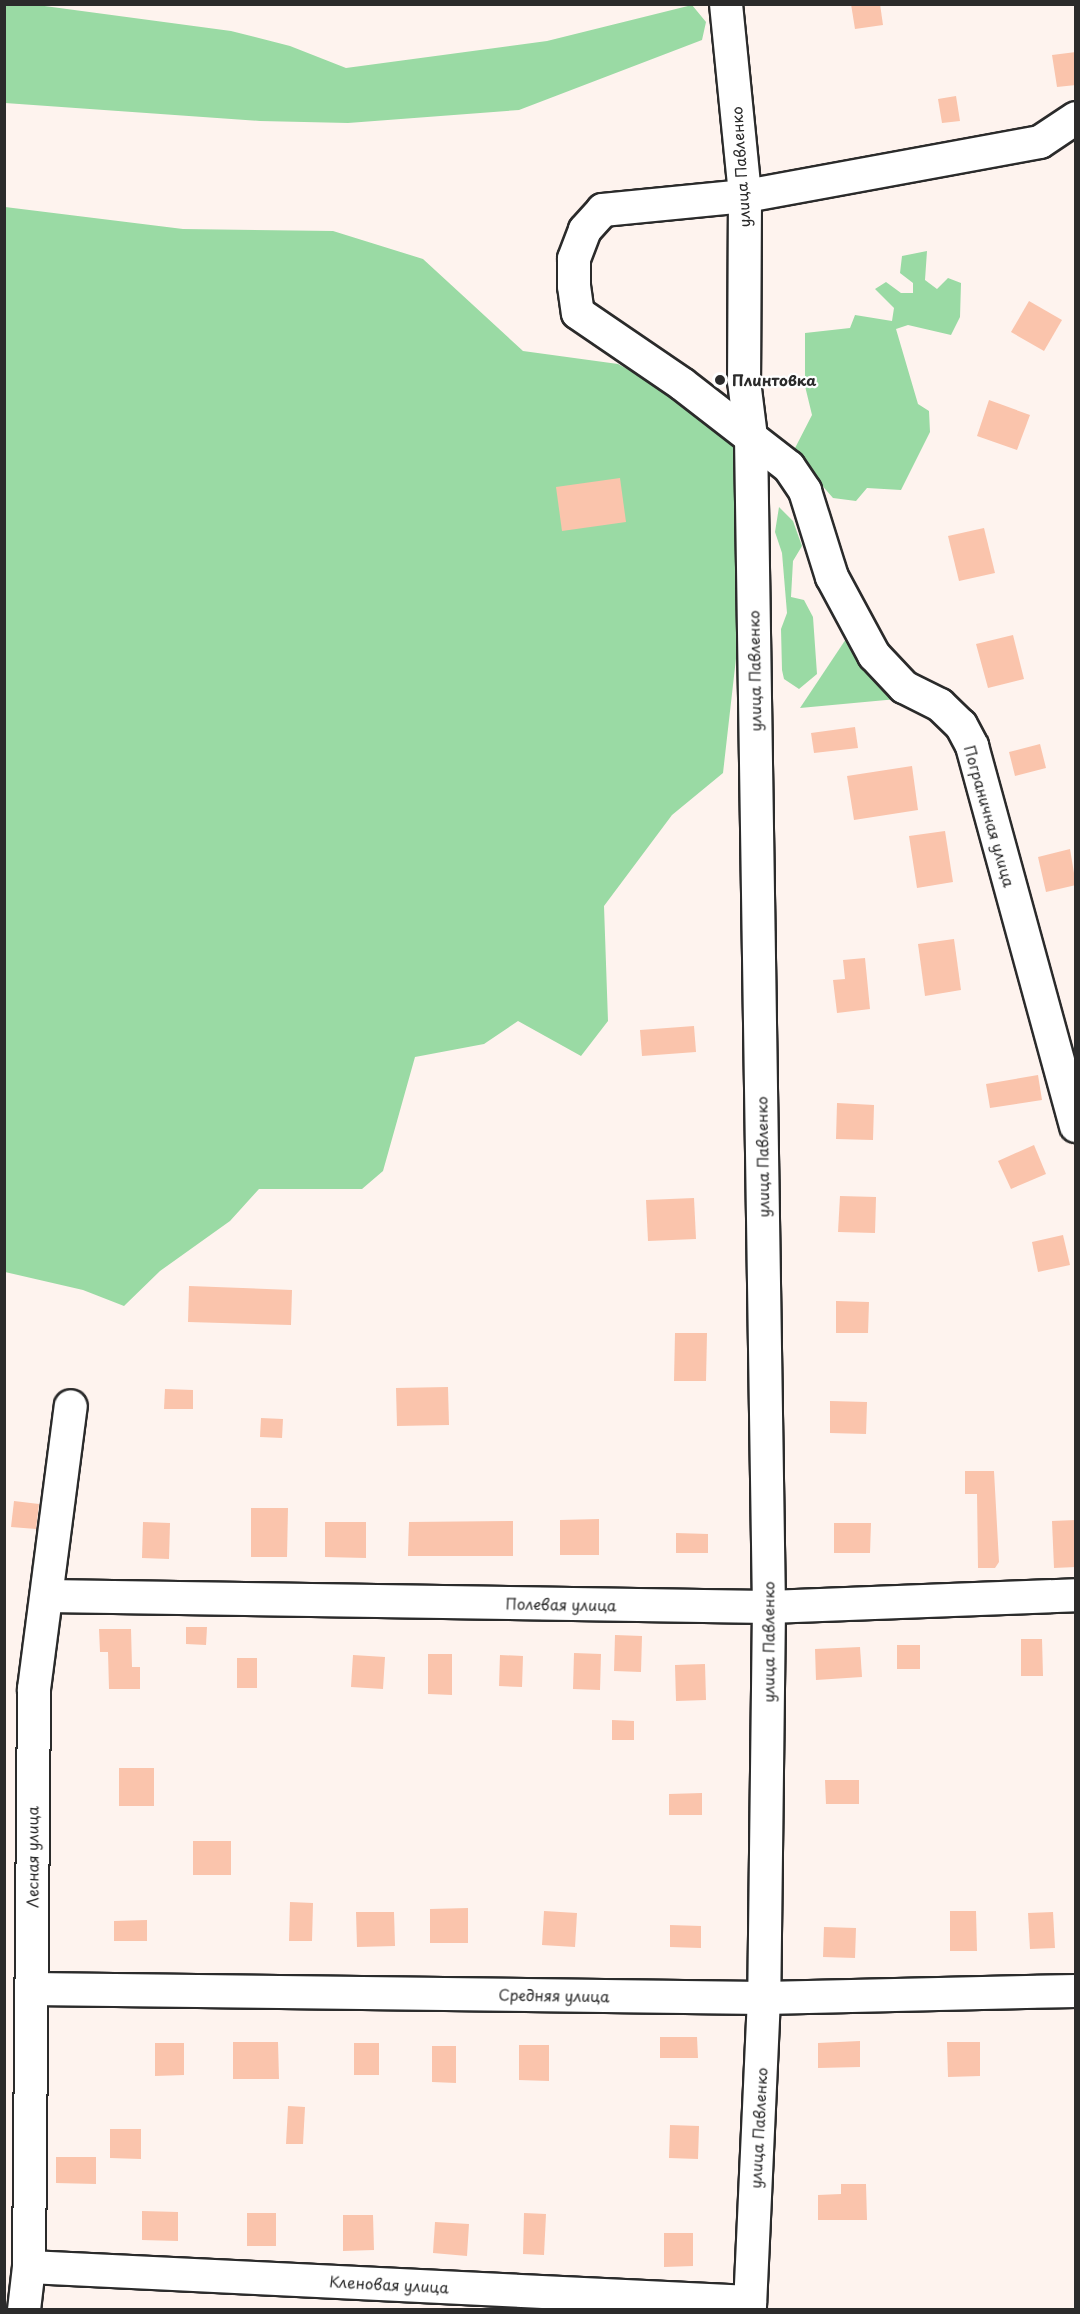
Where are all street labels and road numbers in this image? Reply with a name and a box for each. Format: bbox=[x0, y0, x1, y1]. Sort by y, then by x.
street label: улица Павленко bbox=[727, 106, 753, 228]
street label: улица Павленко bbox=[744, 610, 764, 732]
street label: Пограничная улица bbox=[961, 743, 1019, 889]
street label: улица Павленко bbox=[752, 1096, 772, 1218]
street label: улица Павленко bbox=[759, 1581, 777, 1703]
street label: Полевая улица bbox=[505, 1594, 617, 1614]
street label: Лесная улица bbox=[23, 1806, 41, 1908]
street label: Средняя улица bbox=[498, 1985, 610, 2005]
street label: улица Павленко bbox=[746, 2067, 770, 2189]
street label: Кленовая улица bbox=[328, 2272, 450, 2296]

